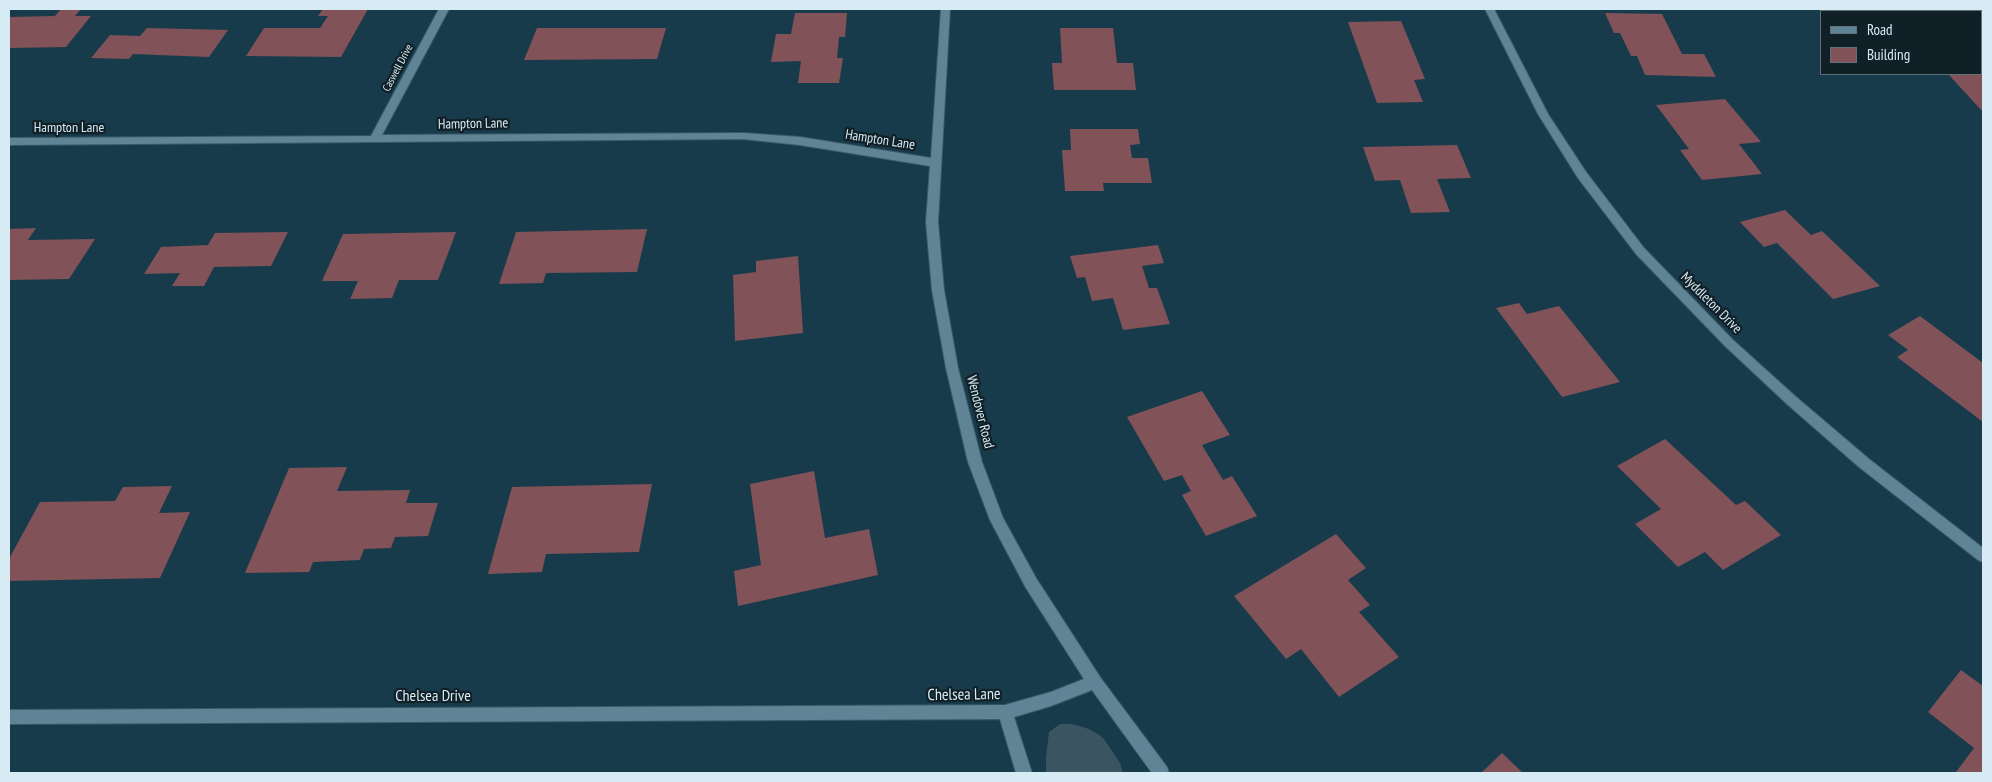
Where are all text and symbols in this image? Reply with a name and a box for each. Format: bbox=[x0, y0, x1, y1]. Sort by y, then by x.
legend bbox=[1820, 10, 1982, 75]
text: Road bbox=[1867, 20, 1893, 39]
street label: Caswell Drive bbox=[380, 42, 416, 94]
text: Building bbox=[1867, 45, 1910, 64]
street label: Hampton Lane bbox=[438, 115, 508, 133]
street label: Hampton Lane bbox=[34, 120, 104, 136]
street label: Hampton Lane bbox=[844, 126, 916, 154]
street label: Myddleton Drive bbox=[1677, 269, 1745, 337]
street label: Wendover Road bbox=[963, 374, 997, 450]
street label: Chelsea Lane bbox=[927, 685, 1001, 705]
street label: Chelsea Drive bbox=[395, 686, 471, 706]

